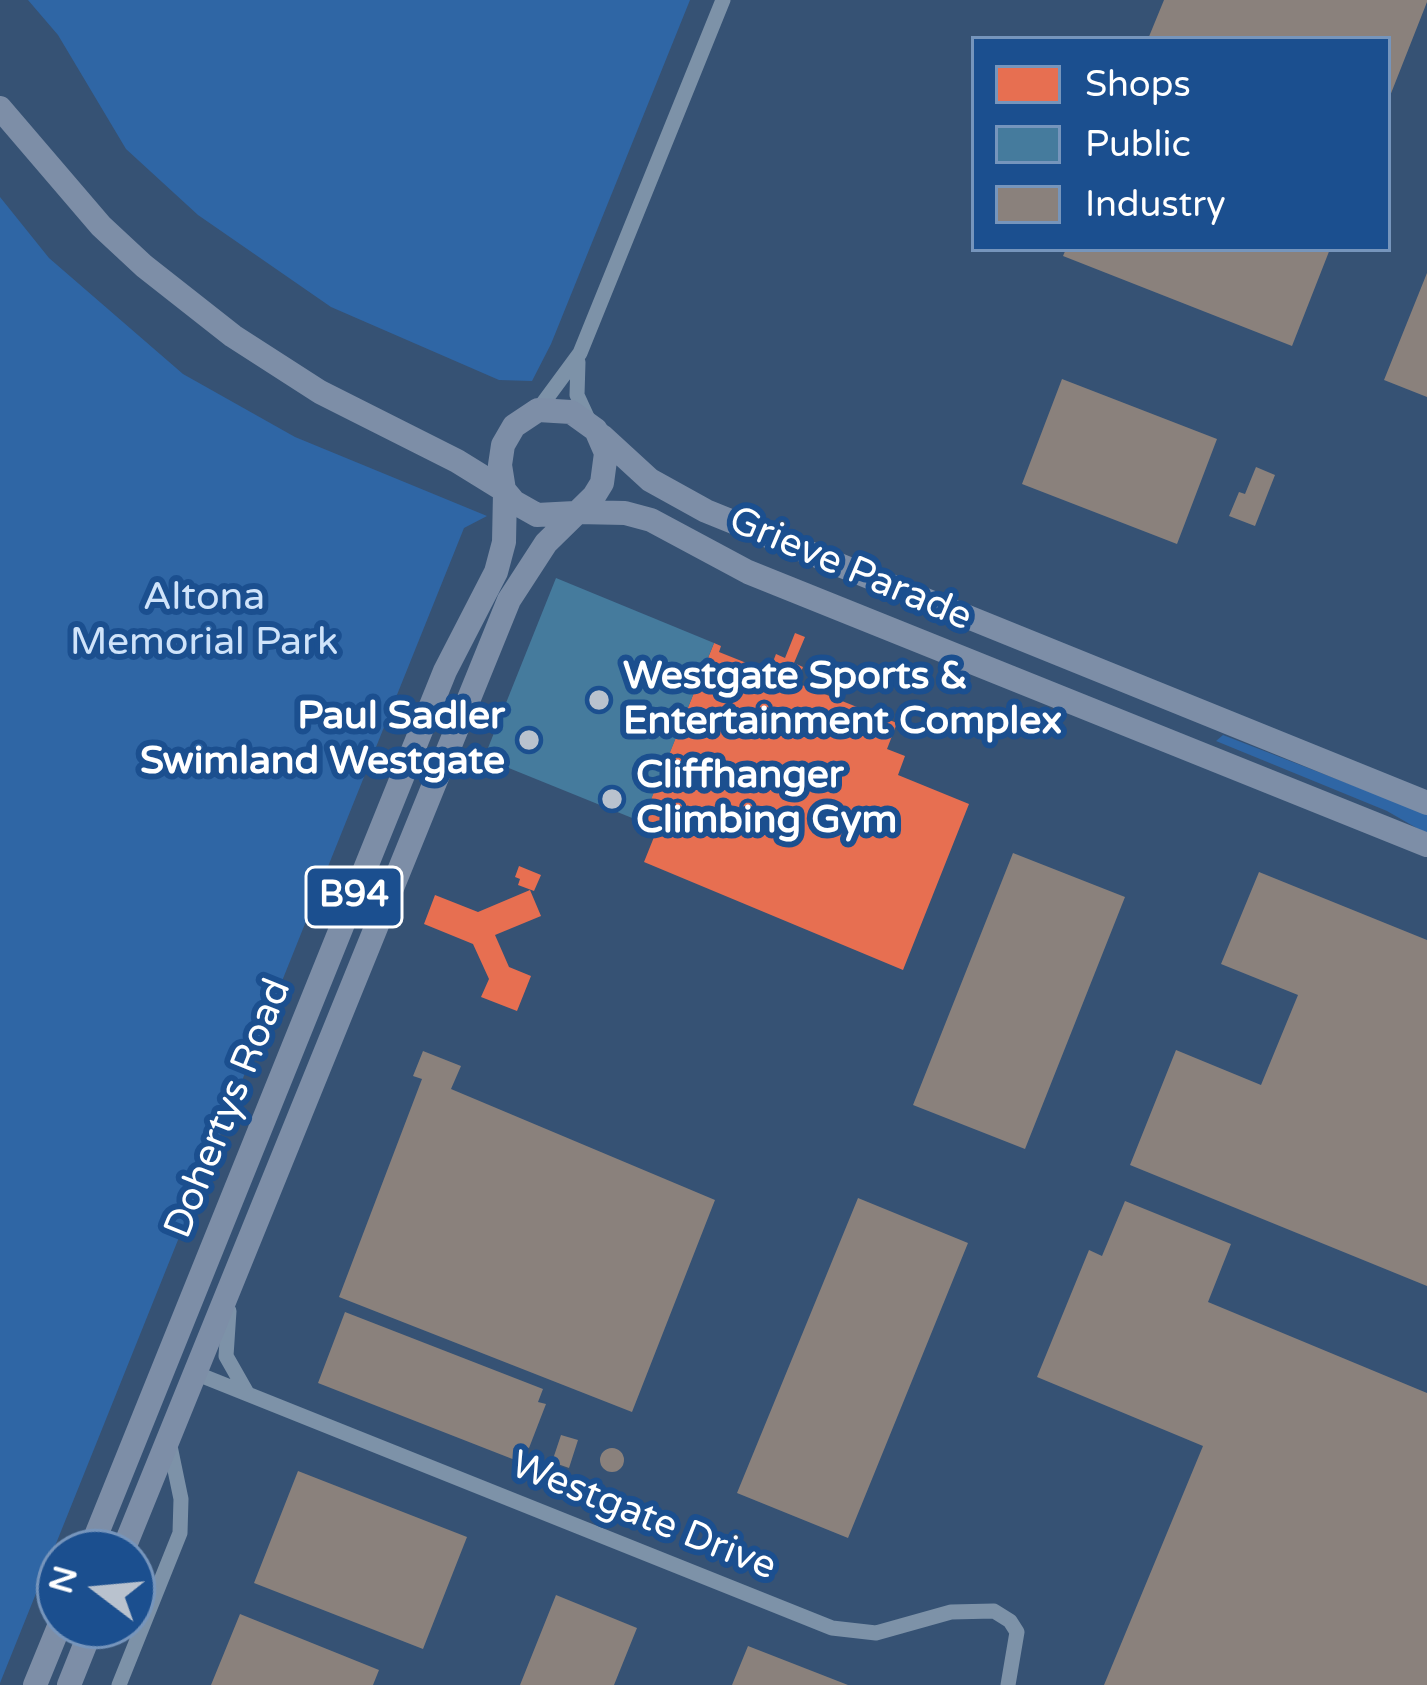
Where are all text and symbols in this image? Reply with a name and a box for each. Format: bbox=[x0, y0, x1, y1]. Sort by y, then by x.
legend bbox=[971, 36, 1391, 252]
text: Shops bbox=[1085, 63, 1191, 106]
text: Public bbox=[1085, 123, 1191, 166]
text: Industry bbox=[1085, 183, 1225, 226]
street label: Grieve Parade bbox=[722, 498, 978, 642]
park label: Altona Memorial Park bbox=[70, 576, 338, 667]
place label: Westgate Sports & Entertainment Complex bbox=[623, 655, 1062, 746]
marker: Westgate Sports & Entertainment Complex bbox=[586, 687, 612, 713]
place label: Paul Sadler Swimland Westgate bbox=[140, 695, 505, 786]
marker: Paul Sadler Swimland Westgate bbox=[516, 727, 542, 753]
place label: Cliffhanger Climbing Gym bbox=[636, 754, 897, 845]
marker: Cliffhanger Climbing Gym bbox=[599, 786, 625, 812]
road number: B94 bbox=[306, 867, 402, 927]
street label: Dohertys Road bbox=[156, 972, 302, 1246]
street label: Westgate Drive bbox=[504, 1443, 782, 1591]
north arrow bbox=[36, 1529, 156, 1649]
text: N bbox=[41, 1562, 86, 1598]

